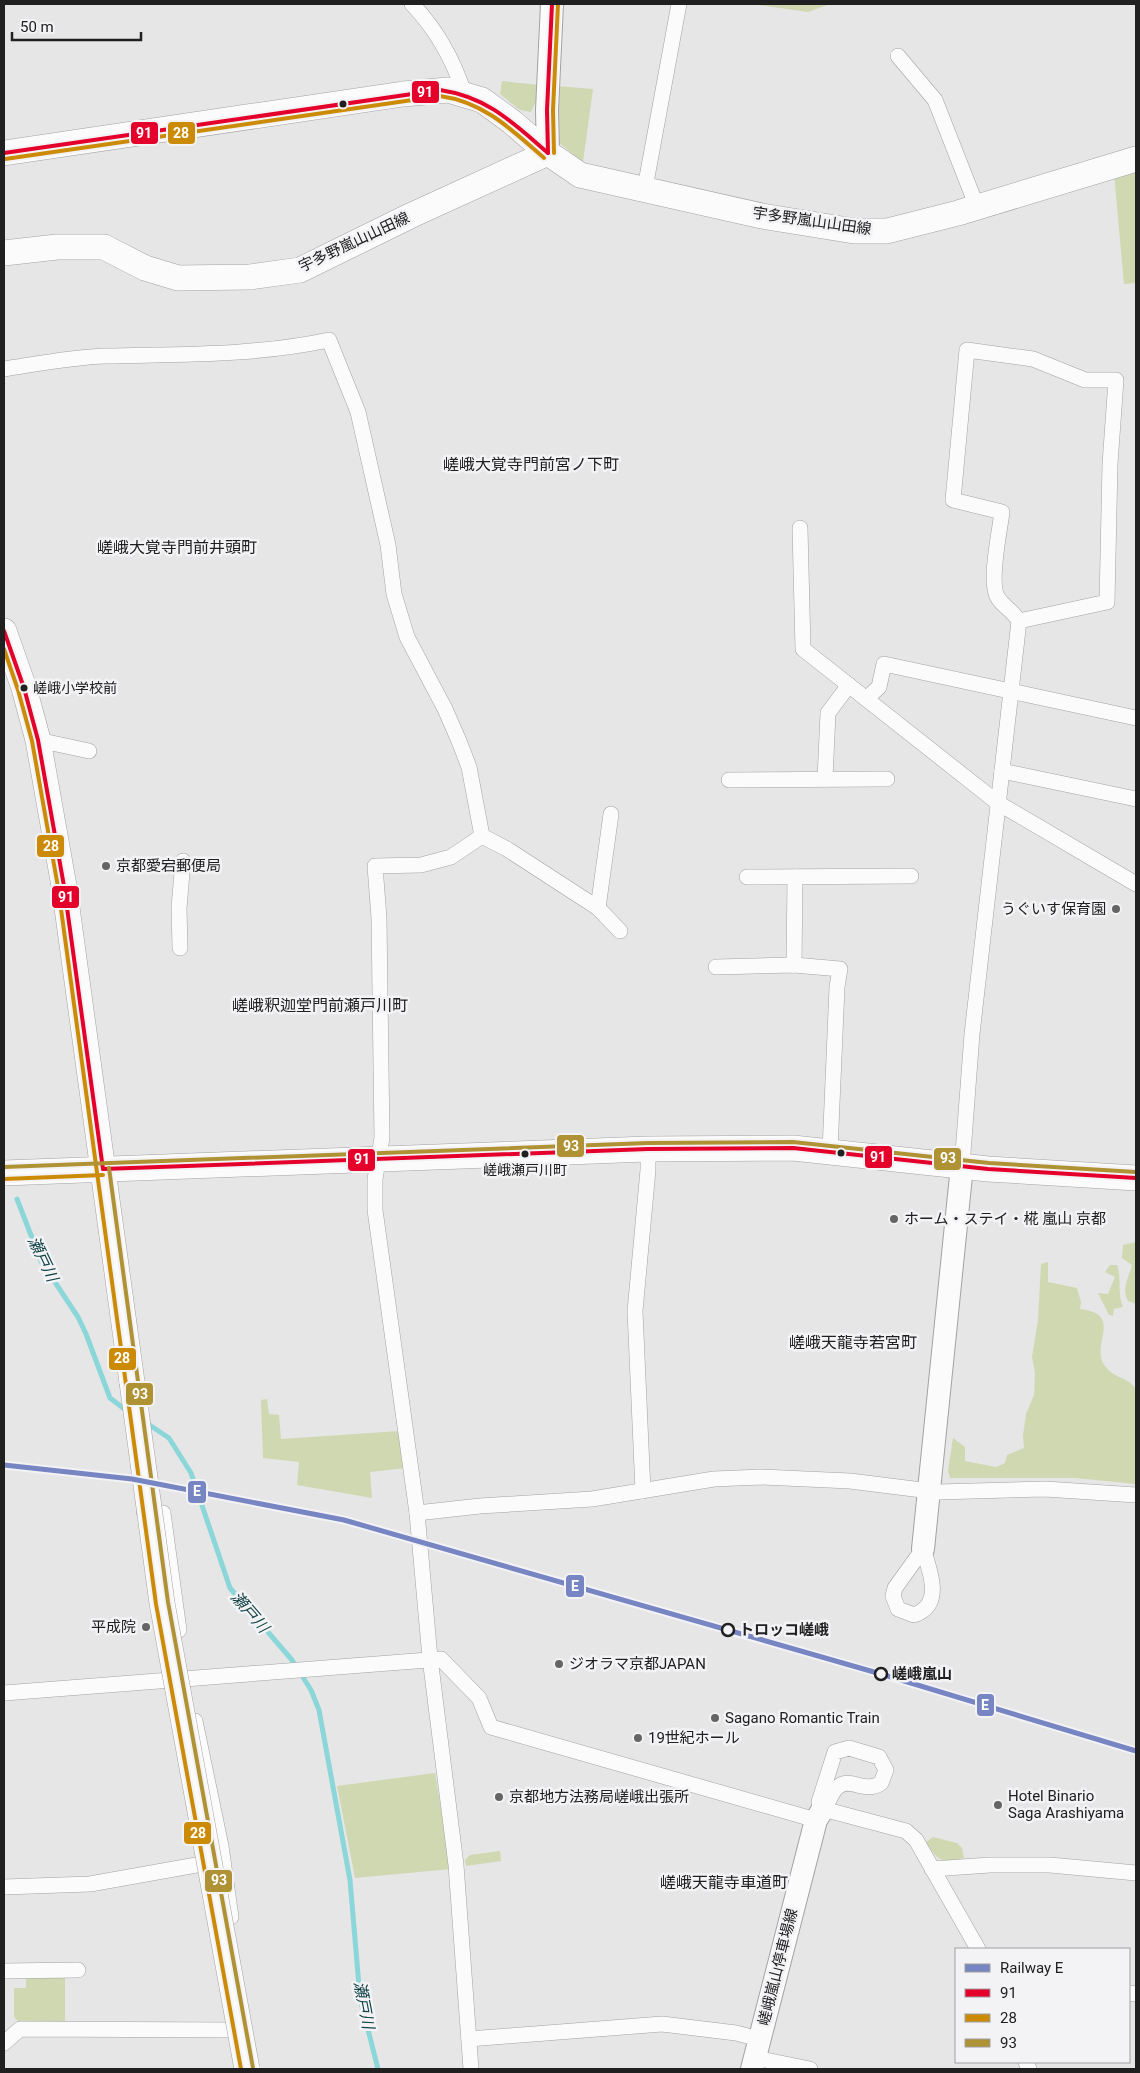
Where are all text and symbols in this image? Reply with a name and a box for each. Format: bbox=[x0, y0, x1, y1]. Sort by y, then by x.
scale bar bbox=[12, 10, 141, 42]
text: 50 m bbox=[20, 18, 54, 36]
line badge: 91 bbox=[411, 80, 440, 104]
text: 91 bbox=[417, 84, 433, 100]
unlabelled marker bbox=[338, 99, 348, 109]
line badge: 91 bbox=[130, 121, 159, 145]
line badge: 28 bbox=[167, 121, 196, 145]
text: 91 bbox=[136, 125, 152, 141]
text: 28 bbox=[173, 125, 189, 141]
street label: 宇多野嵐山山田線 bbox=[751, 204, 873, 238]
street label: 宇多野嵐山山田線 bbox=[296, 208, 412, 276]
district label: 嵯峨大覚寺門前宮ノ下町 bbox=[443, 455, 619, 474]
district label: 嵯峨大覚寺門前井頭町 bbox=[97, 538, 257, 557]
place label: 嵯峨小学校前 bbox=[33, 680, 117, 696]
marker: 嵯峨小学校前 bbox=[19, 683, 29, 693]
line badge: 28 bbox=[36, 834, 65, 858]
text: 28 bbox=[43, 838, 59, 854]
place label: 京都愛宕郵便局 bbox=[116, 857, 221, 875]
marker: 京都愛宕郵便局 bbox=[100, 860, 112, 872]
line badge: 91 bbox=[51, 885, 80, 909]
text: 91 bbox=[58, 889, 74, 905]
place label: うぐいす保育園 bbox=[1001, 900, 1106, 918]
marker: うぐいす保育園 bbox=[1110, 903, 1122, 915]
district label: 嵯峨釈迦堂門前瀬戸川町 bbox=[232, 996, 408, 1015]
line badge: 93 bbox=[556, 1134, 585, 1158]
text: 93 bbox=[563, 1138, 579, 1154]
line badge: 91 bbox=[864, 1145, 893, 1169]
line badge: 93 bbox=[933, 1147, 962, 1171]
line badge: 91 bbox=[347, 1148, 376, 1172]
unlabelled marker bbox=[836, 1148, 846, 1158]
marker: 嵯峨瀬戸川町 bbox=[520, 1149, 530, 1159]
text: 91 bbox=[870, 1149, 886, 1165]
text: 93 bbox=[940, 1150, 956, 1166]
text: 91 bbox=[354, 1151, 370, 1167]
place label: 嵯峨瀬戸川町 bbox=[483, 1162, 567, 1178]
place label: ホーム・ステイ・椛 嵐山 京都 bbox=[904, 1210, 1106, 1228]
marker: ホーム・ステイ・椛 嵐山 京都 bbox=[888, 1213, 900, 1225]
water label: 瀬戸川 bbox=[24, 1233, 63, 1287]
district label: 嵯峨天龍寺若宮町 bbox=[789, 1333, 917, 1352]
line badge: 28 bbox=[108, 1347, 137, 1371]
text: 28 bbox=[114, 1350, 130, 1366]
line badge: 93 bbox=[125, 1382, 154, 1406]
text: 93 bbox=[132, 1386, 148, 1402]
line badge: E bbox=[187, 1480, 207, 1504]
text: E bbox=[193, 1483, 201, 1499]
line badge: E bbox=[565, 1574, 585, 1598]
text: E bbox=[571, 1578, 579, 1594]
water label: 瀬戸川 bbox=[227, 1588, 274, 1638]
place label: 平成院 bbox=[91, 1618, 136, 1636]
marker: 平成院 bbox=[140, 1621, 152, 1633]
place label: トロッコ嵯峨 bbox=[739, 1621, 829, 1639]
marker: トロッコ嵯峨 bbox=[721, 1623, 735, 1637]
place label: ジオラマ京都JAPAN bbox=[569, 1655, 706, 1673]
marker: ジオラマ京都JAPAN bbox=[553, 1658, 565, 1670]
place label: 嵯峨嵐山 bbox=[892, 1665, 952, 1683]
marker: 嵯峨嵐山 bbox=[874, 1667, 888, 1681]
line badge: E bbox=[976, 1693, 995, 1717]
text: E bbox=[981, 1697, 989, 1713]
place label: Sagano Romantic Train bbox=[725, 1709, 880, 1727]
marker: Sagano Romantic Train bbox=[709, 1712, 721, 1724]
place label: 19世紀ホール bbox=[648, 1729, 740, 1747]
marker: 19世紀ホール bbox=[632, 1732, 644, 1744]
place label: Hotel Binario Saga Arashiyama bbox=[1008, 1787, 1124, 1822]
place label: 京都地方法務局嵯峨出張所 bbox=[509, 1788, 689, 1806]
marker: 京都地方法務局嵯峨出張所 bbox=[493, 1791, 505, 1803]
marker: Hotel Binario Saga Arashiyama bbox=[992, 1799, 1004, 1811]
line badge: 28 bbox=[183, 1821, 212, 1845]
text: 28 bbox=[190, 1825, 206, 1841]
line badge: 93 bbox=[204, 1869, 233, 1893]
text: 93 bbox=[211, 1872, 227, 1888]
district label: 嵯峨天龍寺車道町 bbox=[660, 1873, 788, 1892]
street label: 嵯峨嵐山停車場線 bbox=[755, 1907, 801, 2027]
legend bbox=[955, 1948, 1130, 2063]
text: Railway E bbox=[1000, 1959, 1064, 1977]
water label: 瀬戸川 bbox=[350, 1980, 378, 2032]
text: 91 bbox=[1000, 1984, 1017, 2002]
text: 28 bbox=[1000, 2009, 1017, 2027]
text: 93 bbox=[1000, 2034, 1017, 2052]

